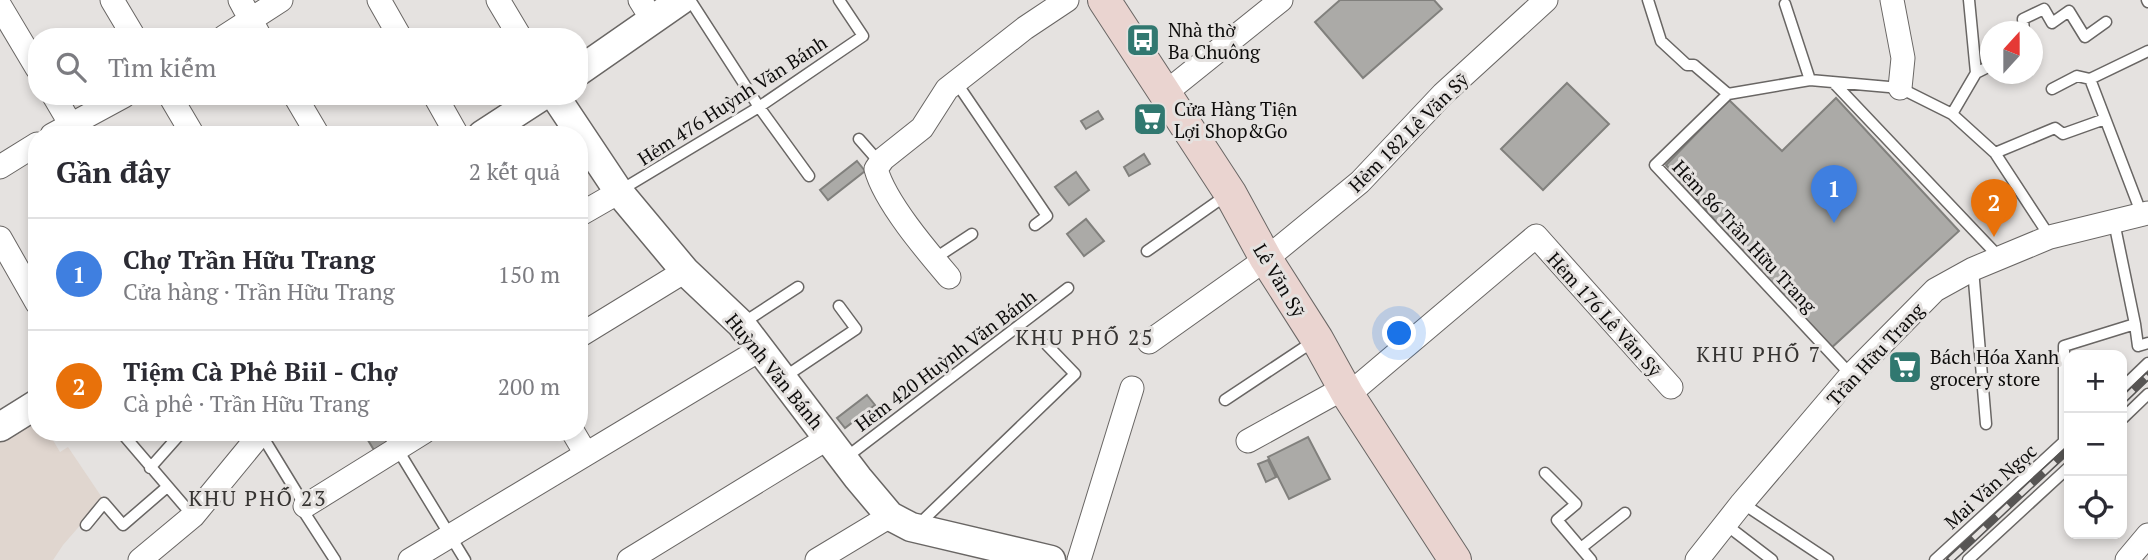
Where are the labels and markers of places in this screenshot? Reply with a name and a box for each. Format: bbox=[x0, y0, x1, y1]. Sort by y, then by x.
place label: Nhà thờ Ba Chuông bbox=[1168, 17, 1261, 64]
bus stop icon: Nhà thờ Ba Chuông bbox=[1124, 21, 1162, 59]
place label: Cửa Hàng Tiện Lợi Shop&Go bbox=[1174, 96, 1297, 143]
supermarket icon: Cửa Hàng Tiện Lợi Shop&Go bbox=[1131, 100, 1169, 138]
pin: 1 bbox=[1811, 165, 1857, 223]
pin: 2 bbox=[1971, 179, 2017, 237]
place label: Bách Hóa Xanh grocery store bbox=[1930, 344, 2059, 391]
supermarket icon: Bách Hóa Xanh grocery store bbox=[1886, 348, 1924, 386]

